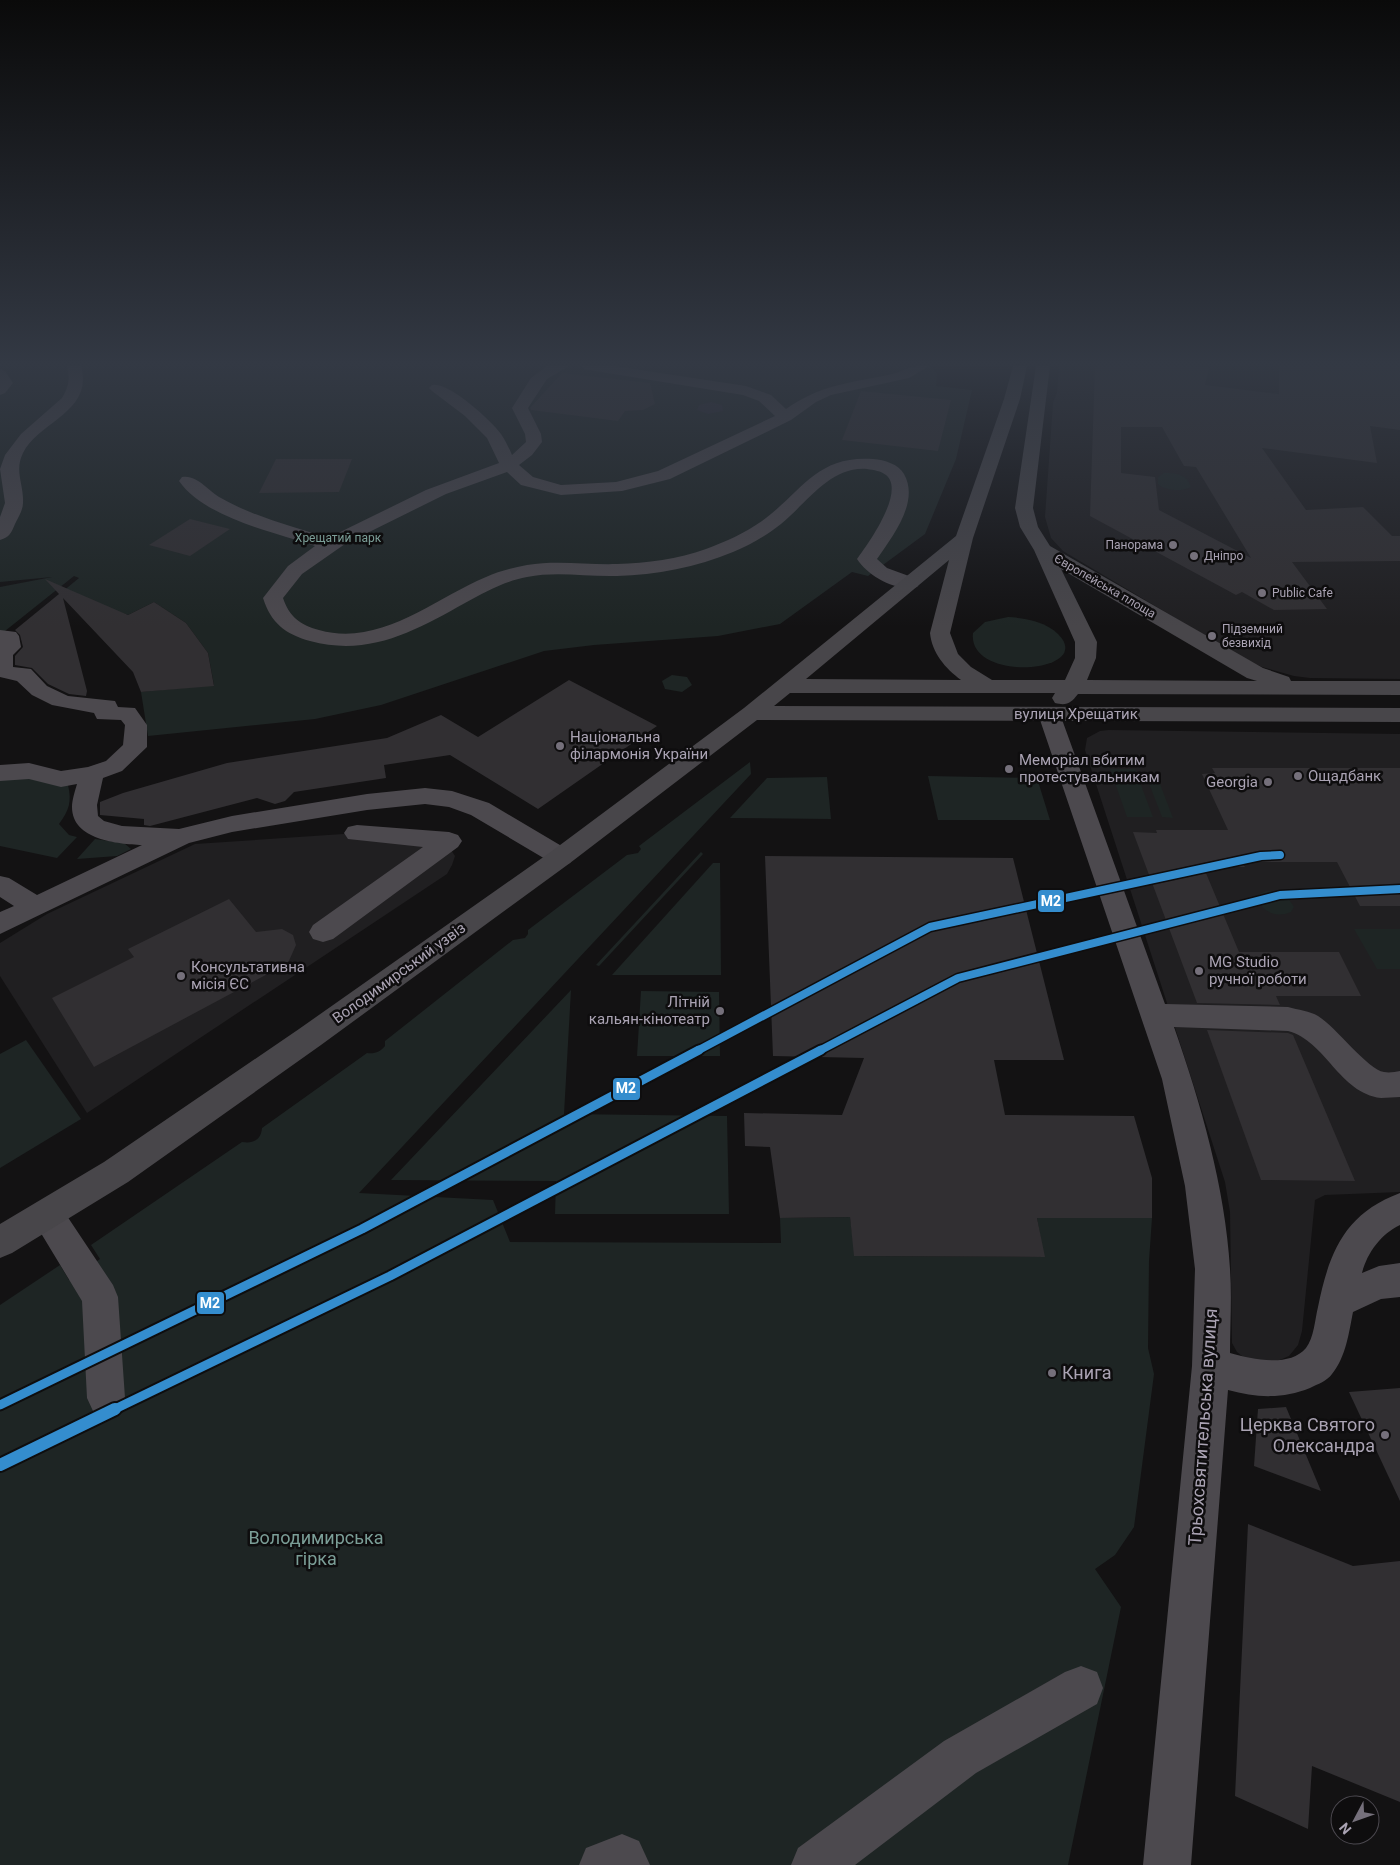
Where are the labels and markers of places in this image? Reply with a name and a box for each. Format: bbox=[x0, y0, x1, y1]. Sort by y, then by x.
place label: Панорама bbox=[1105, 538, 1163, 552]
marker: Панорама bbox=[1167, 539, 1179, 551]
place label: Дніпро bbox=[1204, 549, 1244, 563]
marker: Дніпро bbox=[1188, 550, 1200, 562]
place label: Public Cafe bbox=[1272, 586, 1333, 600]
marker: Public Cafe bbox=[1256, 587, 1268, 599]
place label: Підземний безвихід bbox=[1222, 622, 1283, 650]
marker: Підземний безвихід bbox=[1206, 630, 1218, 642]
place label: Національна філармонія України bbox=[570, 728, 708, 763]
marker: Національна філармонія України bbox=[554, 740, 566, 752]
place label: Меморіал вбитим протестувальникам bbox=[1019, 751, 1160, 786]
marker: Меморіал вбитим протестувальникам bbox=[1003, 763, 1015, 775]
place label: Ощадбанк bbox=[1308, 767, 1381, 785]
marker: Ощадбанк bbox=[1292, 770, 1304, 782]
place label: Georgia bbox=[1206, 773, 1258, 791]
marker: Georgia bbox=[1262, 776, 1274, 788]
place label: MG Studio ручної роботи bbox=[1209, 953, 1307, 988]
place label: Консультативна місія ЄС bbox=[191, 958, 305, 993]
marker: MG Studio ручної роботи bbox=[1193, 965, 1205, 977]
marker: Консультативна місія ЄС bbox=[175, 970, 187, 982]
place label: Літній кальян-кінотеатр bbox=[589, 993, 710, 1028]
marker: Літній кальян-кінотеатр bbox=[714, 1005, 726, 1017]
place label: Книга bbox=[1062, 1362, 1111, 1383]
marker: Книга bbox=[1046, 1367, 1058, 1379]
place label: Церква Святого Олександра bbox=[1240, 1414, 1375, 1456]
marker: Церква Святого Олександра bbox=[1379, 1429, 1391, 1441]

